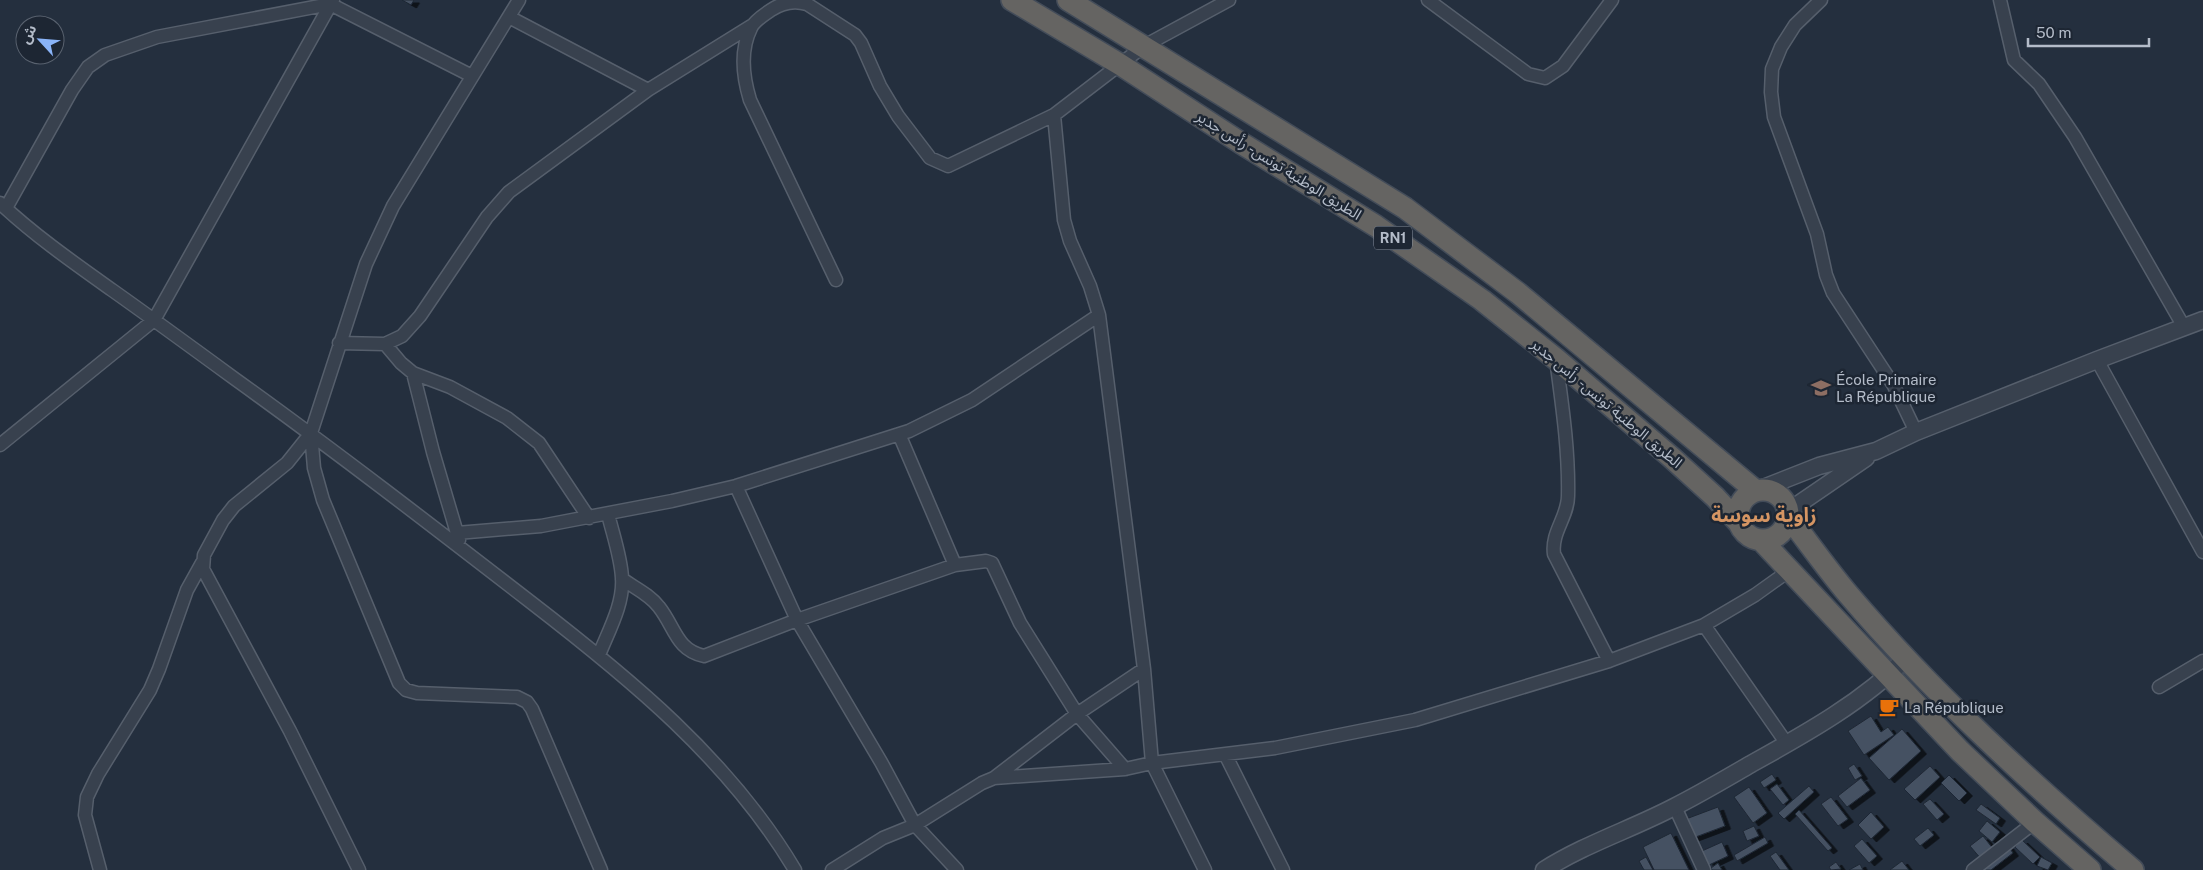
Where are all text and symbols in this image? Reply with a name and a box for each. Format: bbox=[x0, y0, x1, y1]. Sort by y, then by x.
north arrow bbox=[15, 15, 65, 65]
scale bar bbox=[2028, 15, 2149, 47]
text: ش bbox=[17, 22, 40, 46]
text: 50 m bbox=[2036, 24, 2071, 41]
street label: الطريق الوطنية تونس - رأس جدير bbox=[1191, 107, 1365, 225]
road number: RN1 bbox=[1374, 227, 1412, 250]
street label: الطريق الوطنية تونس - رأس جدير bbox=[1526, 334, 1686, 473]
place label: École Primaire La République bbox=[1836, 371, 1937, 405]
school or university icon: École Primaire La République bbox=[1810, 377, 1832, 399]
district label: زاوية سوسة bbox=[1711, 503, 1817, 527]
cafe icon: La République bbox=[1878, 696, 1900, 718]
place label: La République bbox=[1904, 699, 2004, 716]

